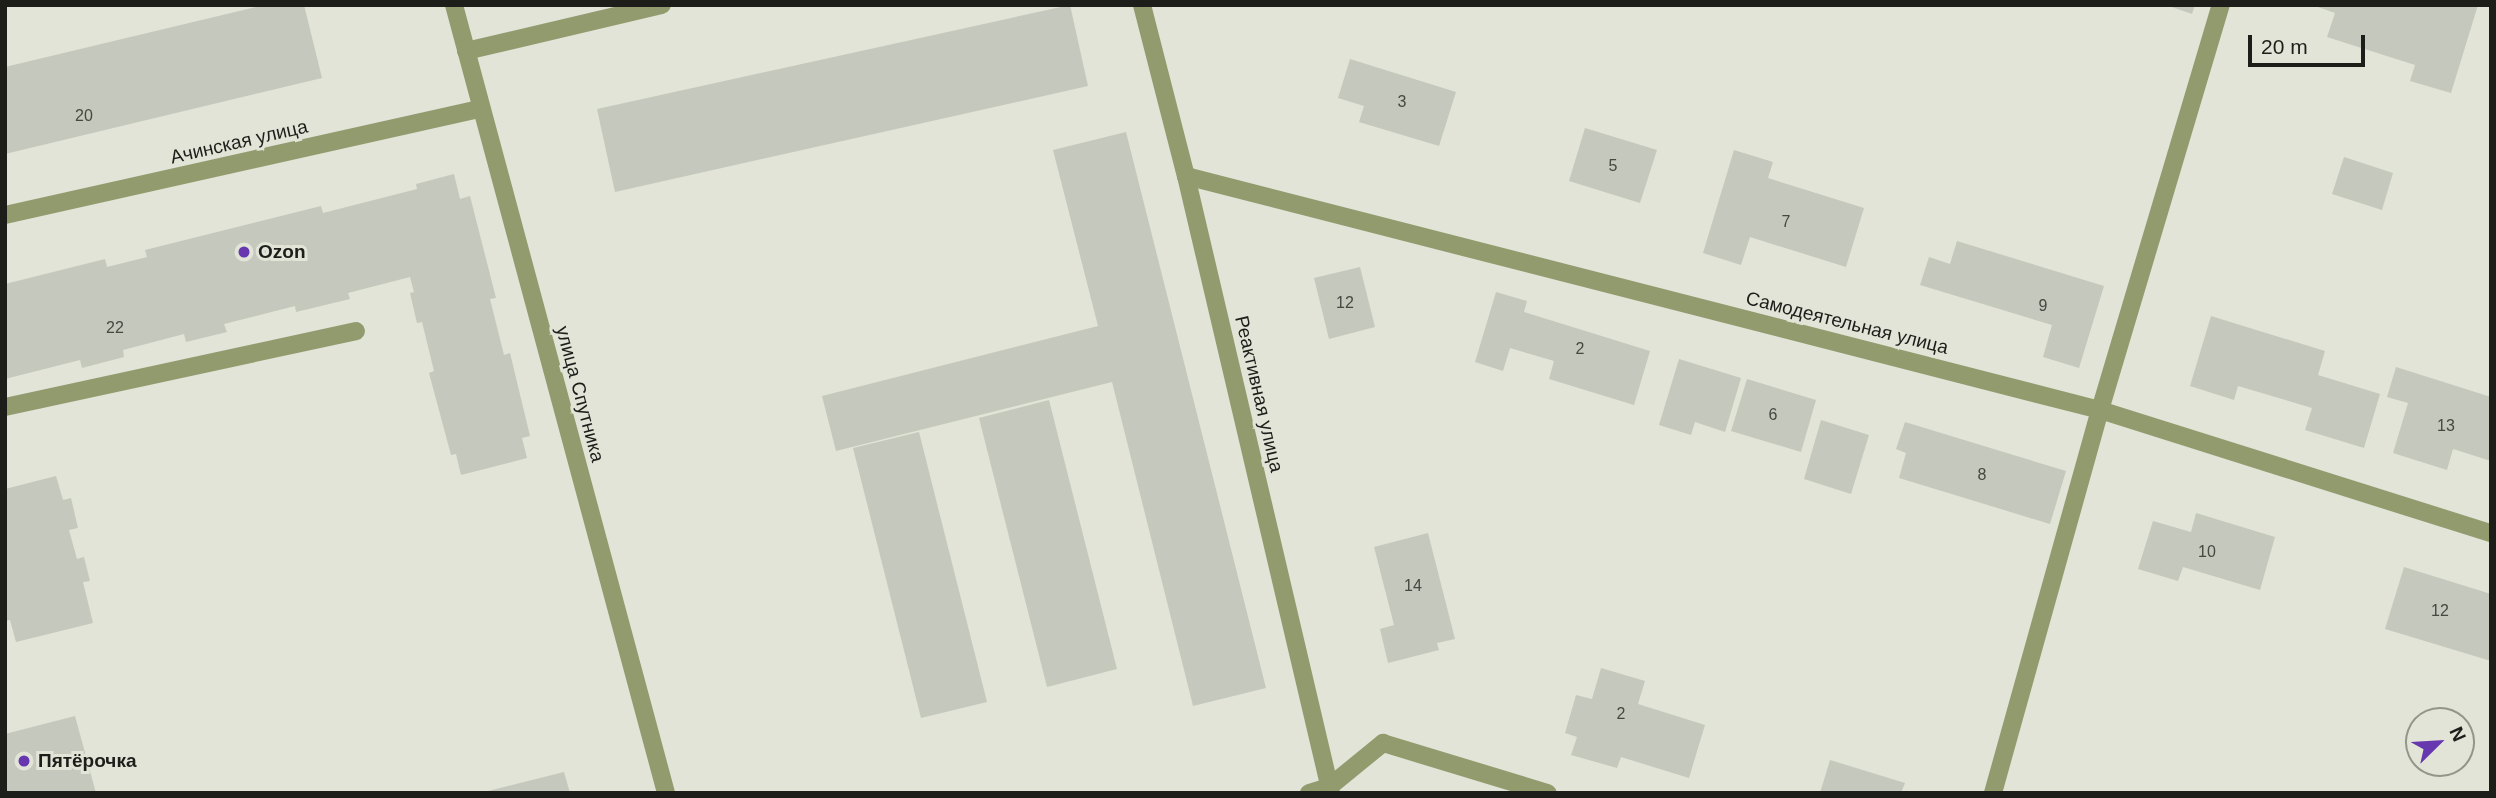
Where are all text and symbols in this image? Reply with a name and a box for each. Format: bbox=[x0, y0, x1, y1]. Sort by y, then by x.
scale bar bbox=[2251, 21, 2368, 65]
text: 20 m bbox=[2261, 35, 2308, 58]
house number: 3 bbox=[1398, 92, 1406, 112]
house number: 20 bbox=[75, 106, 93, 126]
street label: Ачинская улица bbox=[168, 115, 310, 169]
house number: 5 bbox=[1609, 156, 1617, 176]
house number: 7 bbox=[1782, 212, 1790, 232]
place label: Ozon bbox=[258, 241, 305, 263]
marker: Ozon bbox=[236, 244, 252, 260]
street label: Самодеятельная улица bbox=[1743, 287, 1951, 359]
house number: 12 bbox=[1336, 293, 1354, 313]
house number: 9 bbox=[2039, 296, 2047, 316]
street label: Реактивная улица bbox=[1230, 314, 1288, 474]
house number: 22 bbox=[106, 318, 124, 338]
street label: улица Спутника bbox=[551, 323, 609, 465]
house number: 2 bbox=[1576, 339, 1584, 359]
house number: 6 bbox=[1769, 405, 1777, 425]
house number: 13 bbox=[2437, 416, 2455, 436]
house number: 8 bbox=[1978, 465, 1986, 485]
house number: 10 bbox=[2198, 542, 2216, 562]
house number: 14 bbox=[1404, 576, 1422, 596]
house number: 12 bbox=[2431, 601, 2449, 621]
house number: 2 bbox=[1617, 704, 1625, 724]
north arrow bbox=[2405, 707, 2475, 777]
text: N bbox=[2445, 724, 2470, 745]
place label: Пятёрочка bbox=[38, 750, 136, 772]
marker: Пятёрочка bbox=[16, 753, 32, 769]

